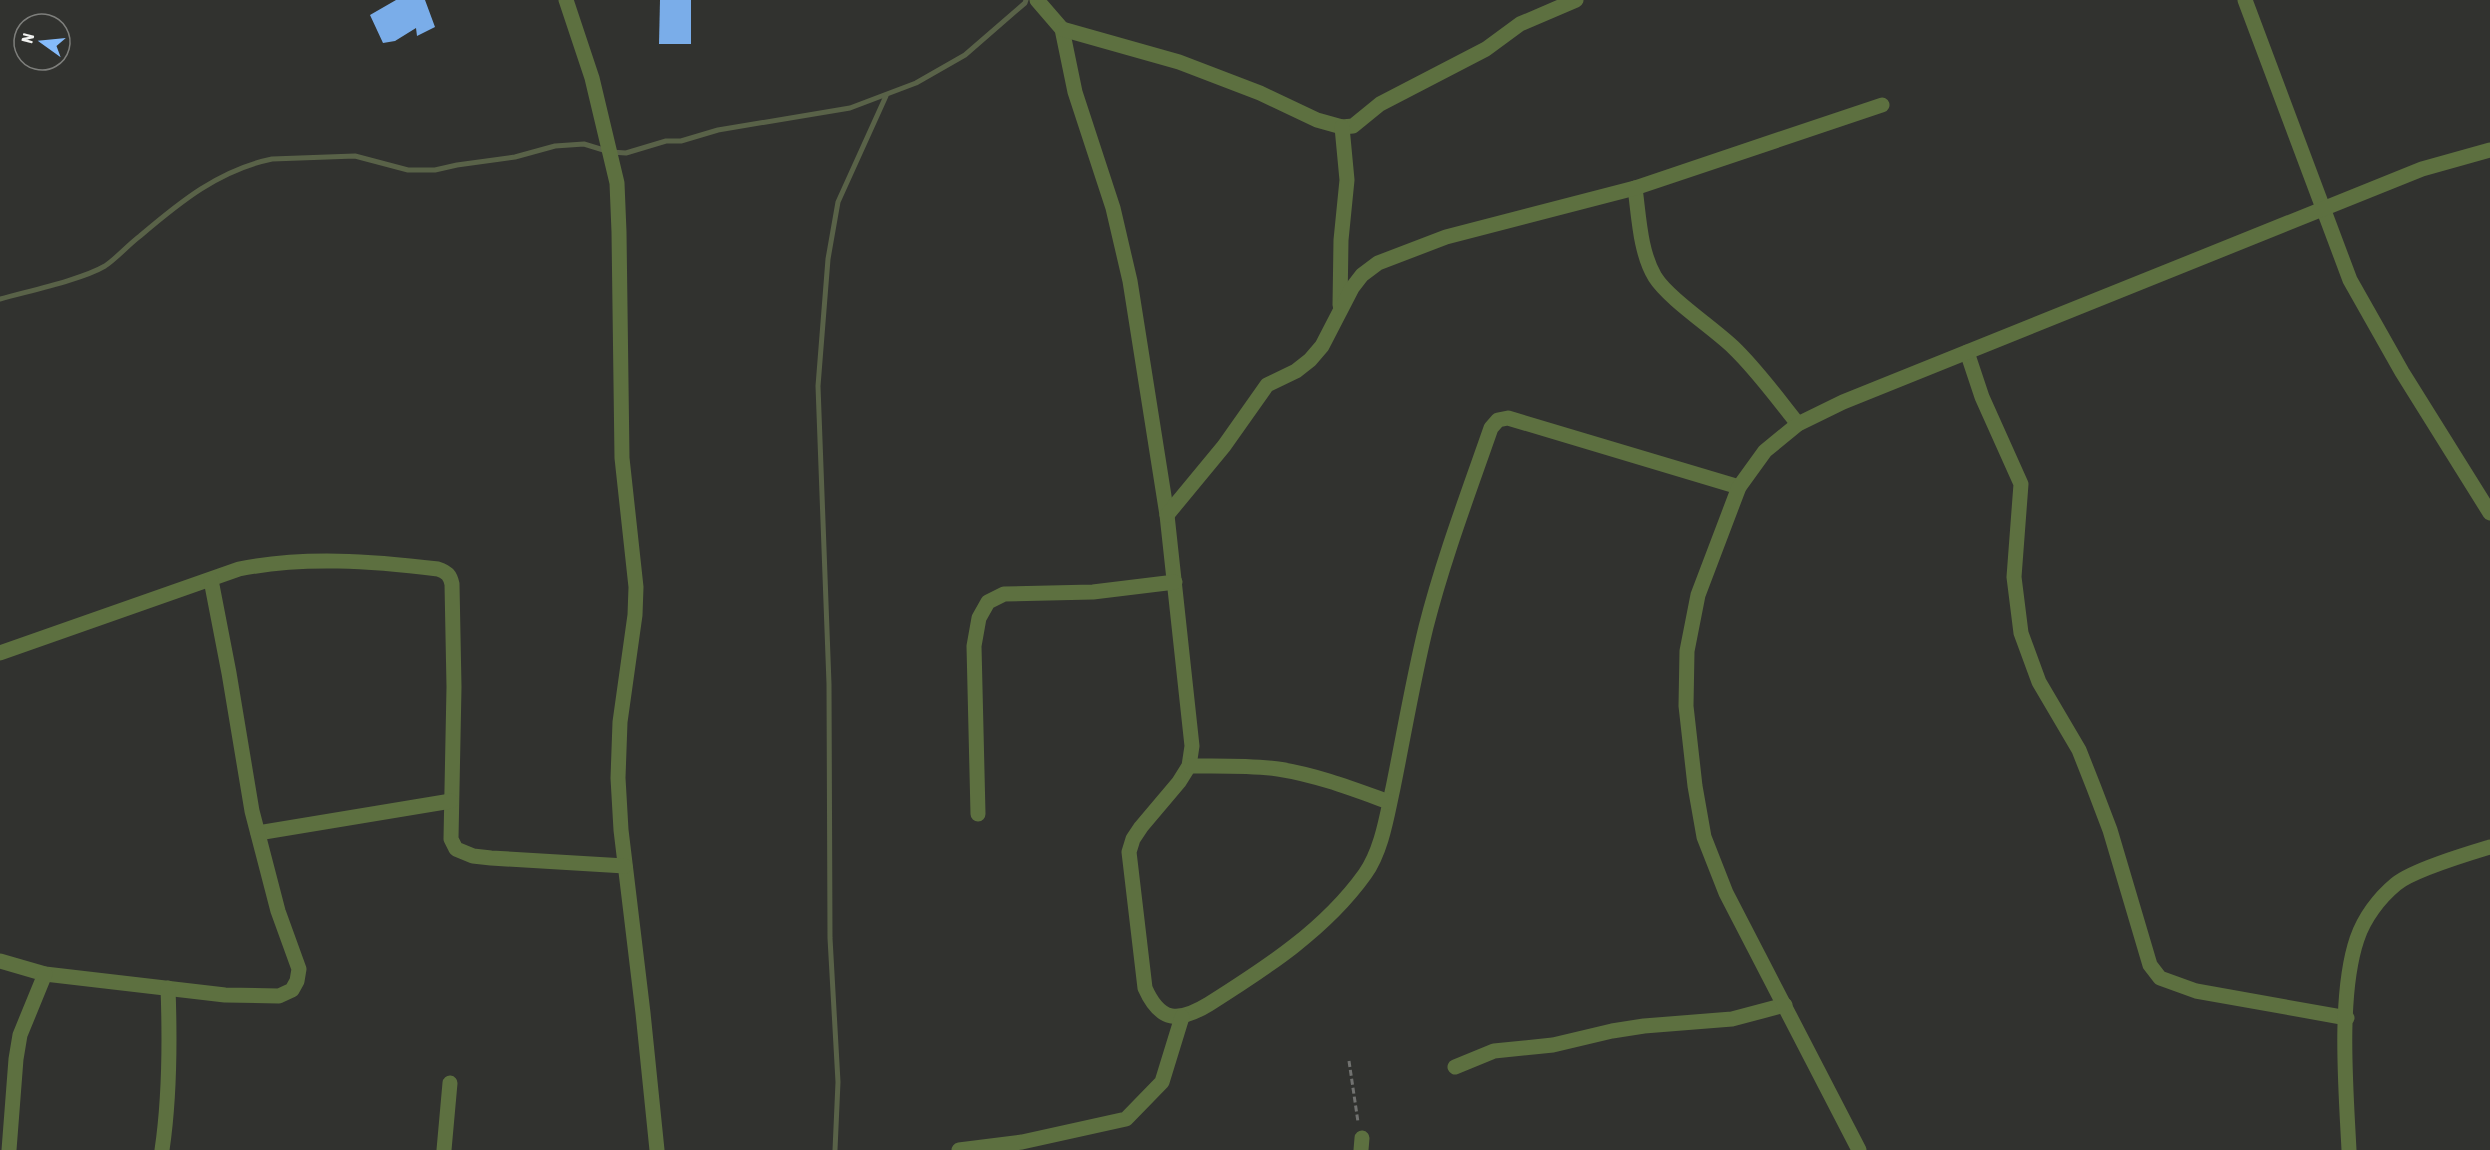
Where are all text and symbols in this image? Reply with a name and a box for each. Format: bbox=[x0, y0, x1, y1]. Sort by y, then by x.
north arrow bbox=[12, 12, 72, 72]
text: N bbox=[18, 31, 37, 45]

